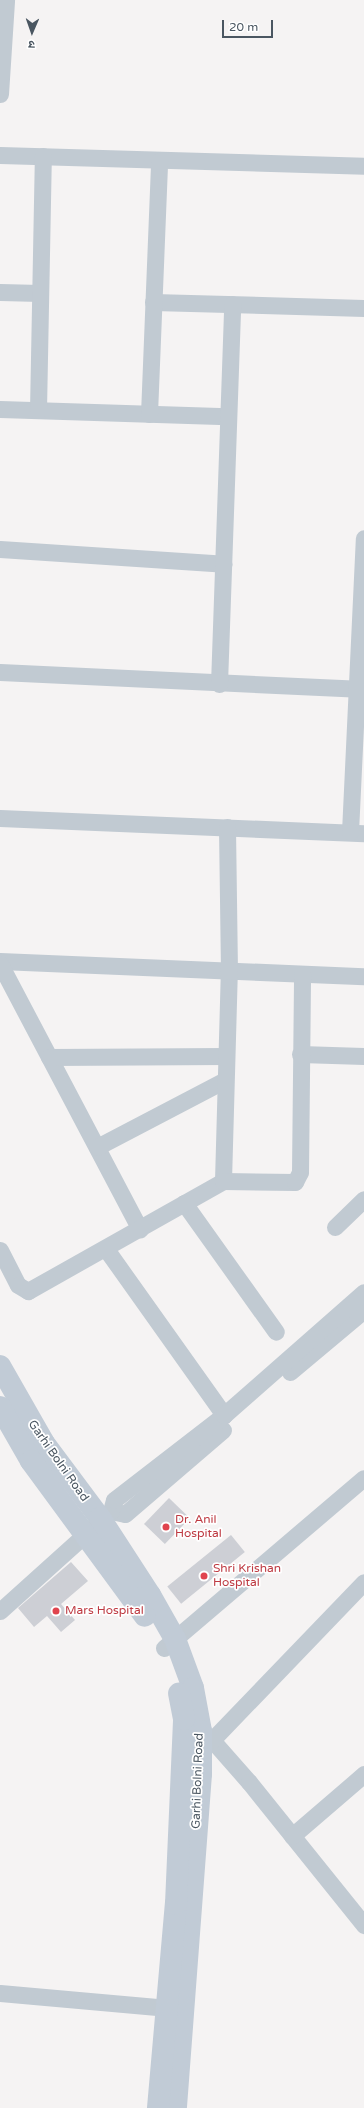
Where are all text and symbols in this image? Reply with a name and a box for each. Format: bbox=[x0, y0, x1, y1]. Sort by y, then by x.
north arrow bbox=[12, 12, 52, 52]
scale bar bbox=[224, 12, 275, 38]
text: 20 m bbox=[229, 20, 258, 34]
text: उ bbox=[28, 38, 35, 51]
street label: Garhi Bolni Road bbox=[25, 1418, 91, 1504]
place label: Dr. Anil Hospital bbox=[175, 1513, 222, 1541]
marker: Dr. Anil Hospital bbox=[160, 1521, 172, 1533]
place label: Shri Krishan Hospital bbox=[213, 1562, 281, 1590]
marker: Shri Krishan Hospital bbox=[198, 1570, 210, 1582]
place label: Mars Hospital bbox=[65, 1604, 144, 1618]
marker: Mars Hospital bbox=[50, 1605, 62, 1617]
street label: Garhi Bolni Road bbox=[189, 1733, 207, 1829]

